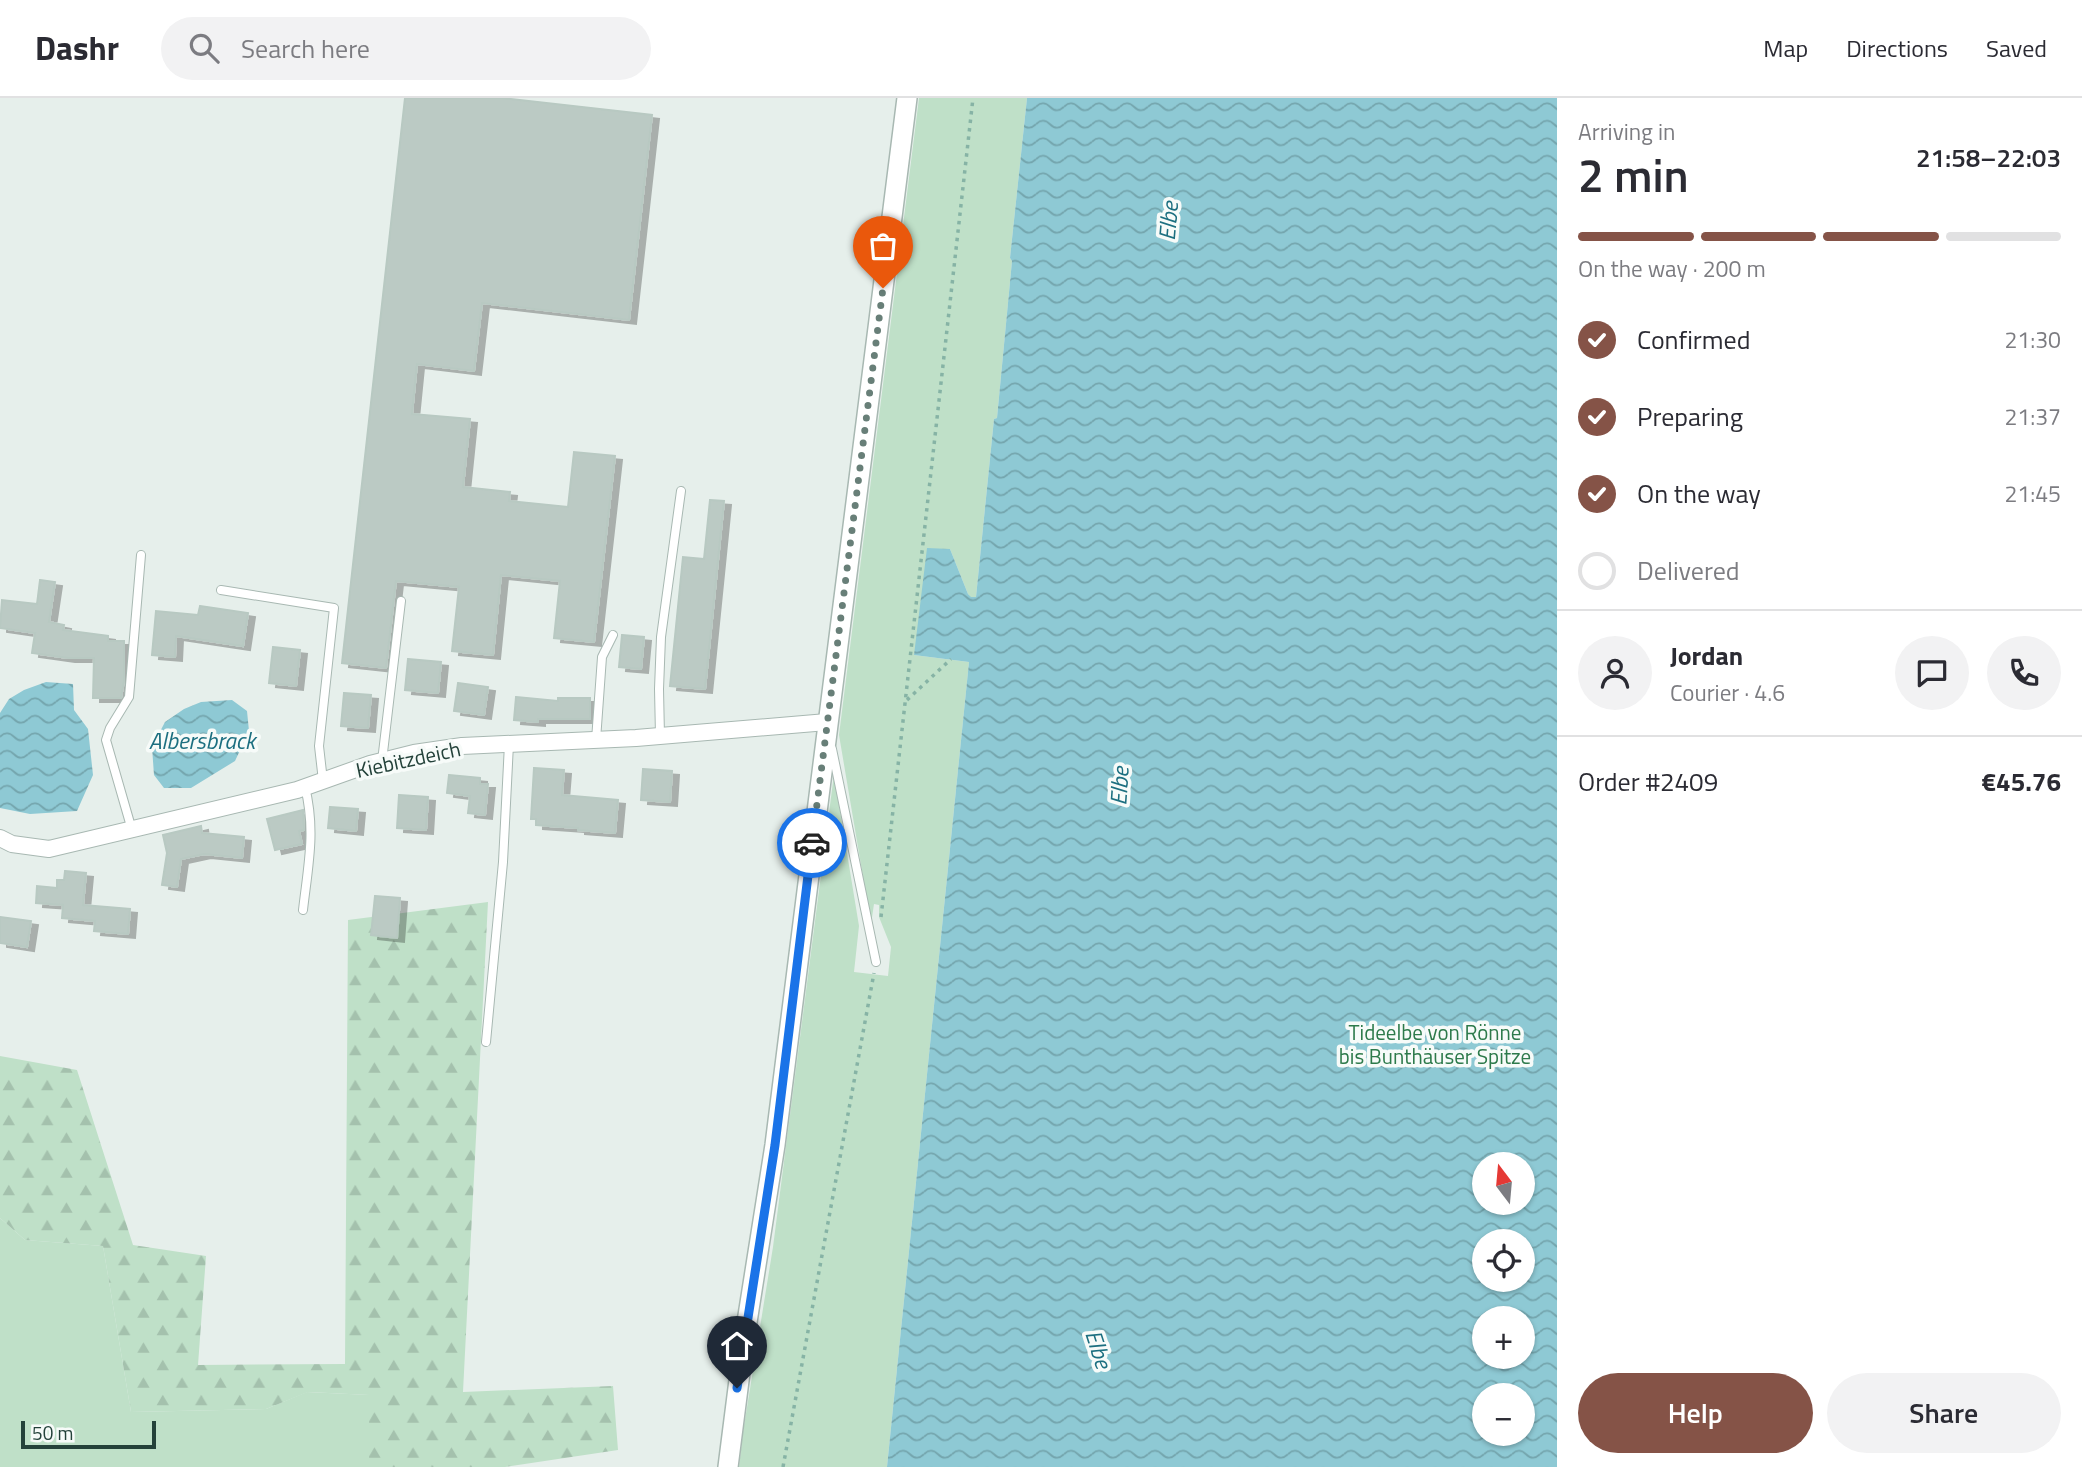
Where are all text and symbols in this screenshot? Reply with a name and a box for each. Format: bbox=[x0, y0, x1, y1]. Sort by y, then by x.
search box bbox=[161, 17, 651, 80]
text: Dashr bbox=[35, 23, 119, 73]
icon: search bbox=[185, 29, 223, 67]
text: Search here bbox=[241, 29, 370, 68]
text: Map bbox=[1763, 30, 1808, 66]
text: Directions bbox=[1846, 30, 1948, 66]
text: Saved bbox=[1986, 30, 2047, 66]
text: Arriving in bbox=[1578, 114, 1675, 149]
text: 21:58–22:03 bbox=[1916, 138, 2061, 177]
text: 2 min bbox=[1578, 140, 1689, 210]
water label: Elbe bbox=[1149, 199, 1187, 242]
pin bbox=[853, 216, 913, 288]
icon: bag bbox=[864, 227, 902, 265]
text: On the way · 200 m bbox=[1578, 251, 1766, 286]
text: Confirmed bbox=[1637, 320, 1751, 359]
icon: check bbox=[1578, 321, 1616, 359]
text: 21:30 bbox=[2004, 322, 2061, 357]
text: Preparing bbox=[1637, 397, 1743, 436]
icon: check bbox=[1578, 398, 1616, 436]
text: 21:37 bbox=[2004, 399, 2061, 434]
text: On the way bbox=[1637, 474, 1761, 513]
icon: check bbox=[1578, 475, 1616, 513]
text: 21:45 bbox=[2004, 476, 2061, 511]
text: Delivered bbox=[1637, 551, 1740, 590]
button: person bbox=[1578, 636, 1652, 710]
text: Jordan bbox=[1670, 636, 1743, 675]
button: chat bbox=[1895, 636, 1969, 710]
button: phone bbox=[1987, 636, 2061, 710]
text: Courier · 4.6 bbox=[1670, 675, 1785, 710]
water label: Albersbrack bbox=[149, 723, 258, 758]
street label: Kiebitzdeich bbox=[353, 732, 463, 786]
text: Order #2409 bbox=[1578, 762, 1718, 801]
text: €45.76 bbox=[1982, 762, 2061, 801]
water label: Elbe bbox=[1100, 764, 1138, 807]
courier bbox=[777, 808, 847, 878]
icon: car bbox=[793, 824, 831, 862]
park label: Tideelbe von Rönne bis Bunthäuser Spitze bbox=[1339, 1016, 1531, 1072]
north arrow bbox=[1472, 1152, 1535, 1214]
map controls bbox=[1472, 1152, 1535, 1446]
button: locate bbox=[1472, 1229, 1535, 1292]
button: + bbox=[1472, 1306, 1535, 1369]
pin bbox=[707, 1316, 767, 1388]
water label: Elbe bbox=[1076, 1325, 1122, 1374]
icon: home bbox=[718, 1327, 756, 1365]
button: Help bbox=[1578, 1373, 1813, 1453]
button: Share bbox=[1827, 1373, 2061, 1453]
button: − bbox=[1472, 1383, 1535, 1446]
scale bar bbox=[21, 1418, 156, 1450]
text: 50 m bbox=[32, 1418, 73, 1447]

